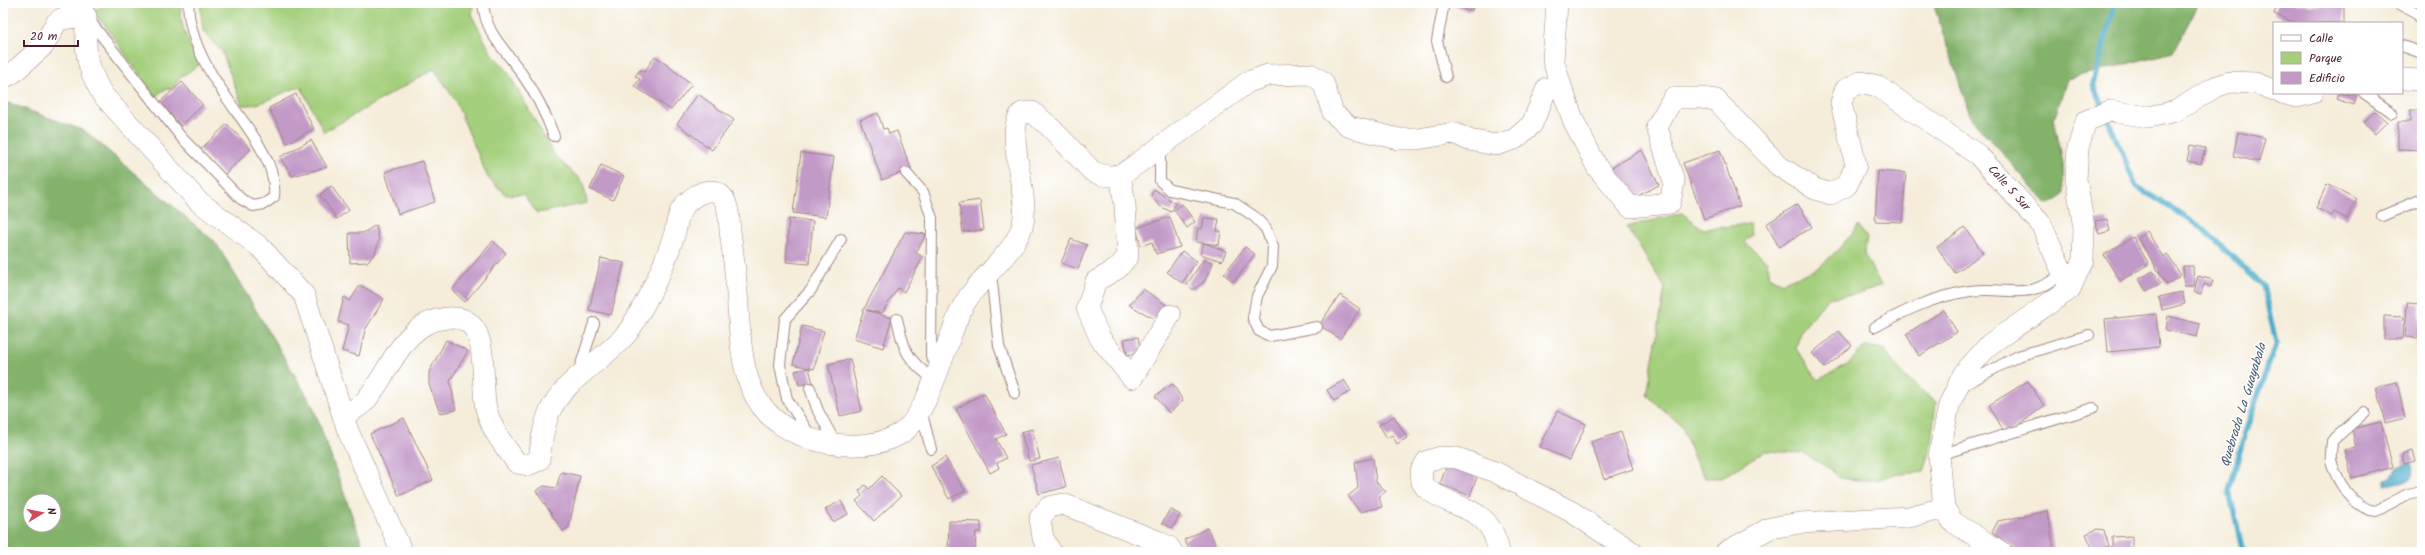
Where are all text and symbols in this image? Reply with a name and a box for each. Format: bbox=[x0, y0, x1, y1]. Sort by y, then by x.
scale bar bbox=[24, 22, 78, 48]
legend bbox=[2273, 22, 2403, 94]
text: 20 m bbox=[30, 27, 58, 46]
text: Calle bbox=[2309, 29, 2334, 48]
text: Parque bbox=[2309, 49, 2343, 68]
text: Edificio bbox=[2309, 69, 2345, 88]
street label: Calle 5 Sur bbox=[1983, 161, 2036, 216]
water label: Quebrada La Guayabala bbox=[2215, 340, 2273, 470]
north arrow bbox=[22, 493, 62, 533]
text: N bbox=[41, 506, 60, 516]

